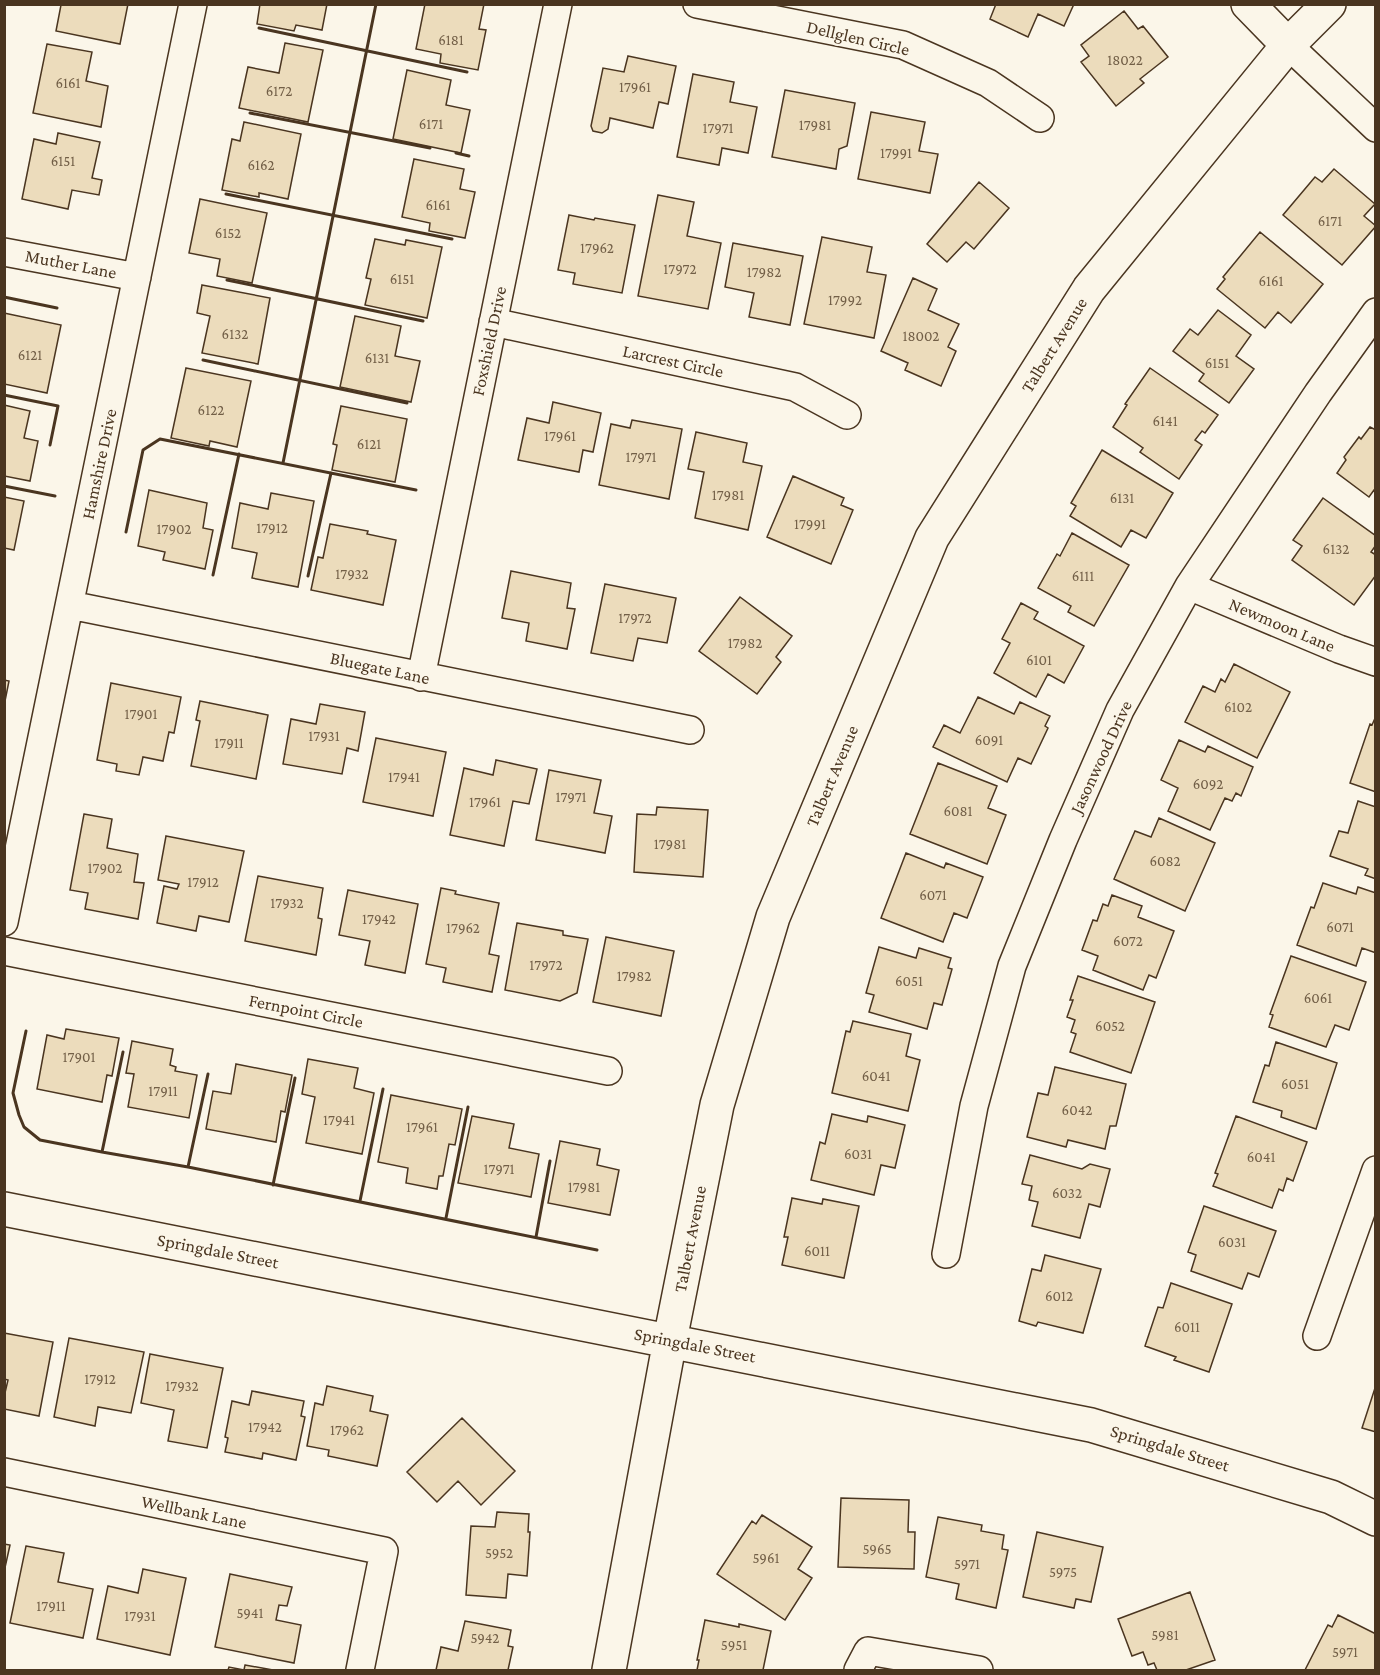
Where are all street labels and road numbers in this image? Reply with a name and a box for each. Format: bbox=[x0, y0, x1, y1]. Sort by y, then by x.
street label: Dellglen Circle bbox=[805, 16, 912, 60]
street label: Muther Lane bbox=[24, 245, 118, 283]
street label: Foxshield Drive bbox=[468, 284, 510, 398]
street label: Talbert Avenue bbox=[1017, 294, 1091, 396]
street label: Larcrest Circle bbox=[621, 341, 725, 381]
street label: Hamshire Drive bbox=[78, 407, 120, 521]
street label: Newmoon Lane bbox=[1226, 594, 1338, 656]
street label: Bluegate Lane bbox=[329, 648, 432, 688]
street label: Jasonwood Drive bbox=[1065, 697, 1136, 818]
street label: Talbert Avenue bbox=[802, 722, 862, 830]
street label: Fernpoint Circle bbox=[247, 990, 365, 1032]
street label: Talbert Avenue bbox=[670, 1184, 710, 1294]
street label: Springdale Street bbox=[156, 1229, 281, 1273]
street label: Springdale Street bbox=[633, 1323, 758, 1367]
street label: Springdale Street bbox=[1108, 1420, 1233, 1476]
street label: Wellbank Lane bbox=[139, 1491, 249, 1533]

